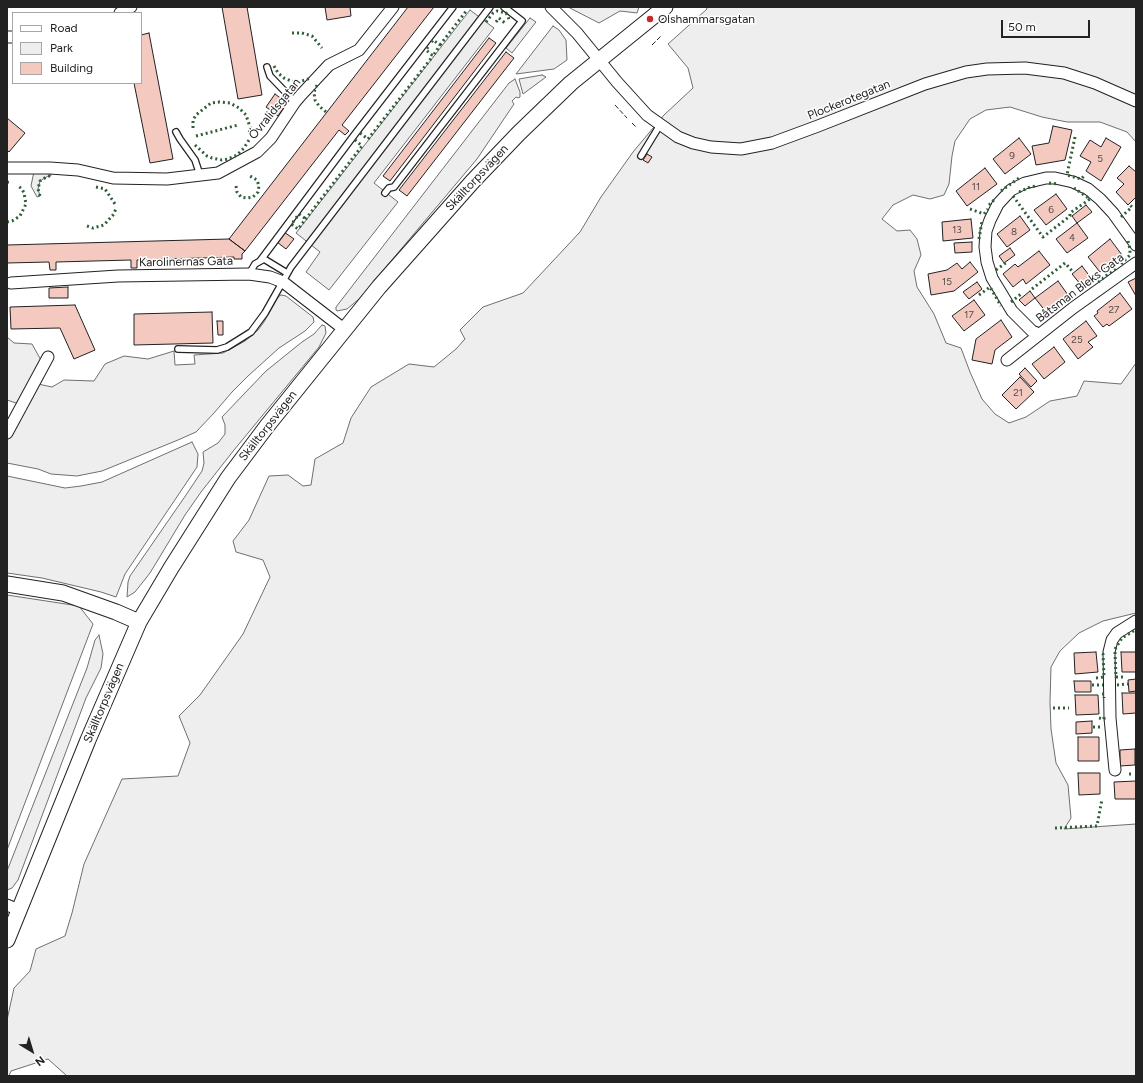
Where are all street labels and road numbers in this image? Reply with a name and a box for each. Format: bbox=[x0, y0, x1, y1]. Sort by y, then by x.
street label: Övralidsgatan bbox=[246, 76, 304, 142]
street label: Plockerotegatan bbox=[806, 77, 892, 123]
street label: Skälltorpsvägen bbox=[443, 142, 511, 214]
street label: Båtsman Bleks Gata bbox=[1033, 250, 1127, 326]
street label: Karolinernas Gata bbox=[139, 254, 233, 270]
street label: Skälltorpsvägen bbox=[236, 388, 300, 464]
street label: Skälltorpsvägen bbox=[81, 661, 127, 745]

